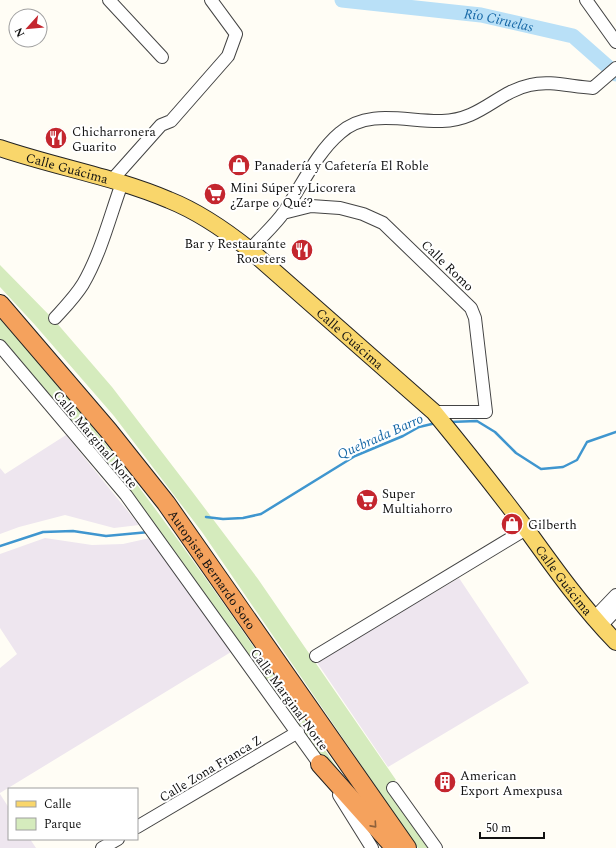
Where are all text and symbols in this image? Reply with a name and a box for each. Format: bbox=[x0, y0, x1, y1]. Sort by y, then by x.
water label: Río Ciruelas bbox=[463, 3, 535, 38]
north arrow bbox=[8, 8, 48, 48]
text: N bbox=[10, 24, 29, 40]
place label: Chicharronera Guarito bbox=[72, 122, 157, 157]
restaurant icon: Chicharronera Guarito bbox=[43, 125, 69, 151]
street label: Calle Guácima bbox=[23, 148, 111, 190]
shop icon: Panadería y Cafetería El Roble bbox=[226, 152, 252, 178]
place label: Panadería y Cafetería El Roble bbox=[254, 156, 429, 176]
place label: Mini Súper y Licorera ¿Zarpe o Qué? bbox=[230, 178, 356, 213]
supermarket icon: Mini Súper y Licorera ¿Zarpe o Qué? bbox=[202, 181, 228, 207]
place label: Bar y Restaurante Roosters bbox=[184, 234, 286, 269]
street label: Calle Romo bbox=[416, 235, 478, 296]
restaurant icon: Bar y Restaurante Roosters bbox=[289, 237, 315, 263]
street label: Calle Guácima bbox=[311, 304, 388, 375]
street label: Calle Marginal Norte bbox=[48, 386, 142, 493]
water label: Quebrada Barro bbox=[334, 408, 427, 465]
place label: Super Multiahorro bbox=[382, 484, 452, 519]
supermarket icon: Super Multiahorro bbox=[354, 487, 380, 513]
street label: Autopista Bernardo Soto bbox=[163, 506, 260, 634]
shop icon: Gilberth bbox=[499, 511, 525, 537]
place label: Gilberth bbox=[528, 515, 577, 535]
street label: Calle Guácima bbox=[530, 541, 597, 621]
street label: Calle Marginal Norte bbox=[245, 644, 333, 755]
street label: Calle Zona Franca Z bbox=[156, 730, 265, 807]
place label: American Export Amexpusa bbox=[460, 766, 563, 801]
building icon: American Export Amexpusa bbox=[432, 769, 458, 795]
legend bbox=[8, 788, 138, 840]
text: Calle bbox=[44, 795, 72, 814]
scale bar bbox=[480, 814, 544, 840]
text: Parque bbox=[44, 815, 81, 834]
text: 50 m bbox=[486, 819, 511, 838]
one-way arrow bbox=[369, 820, 377, 828]

